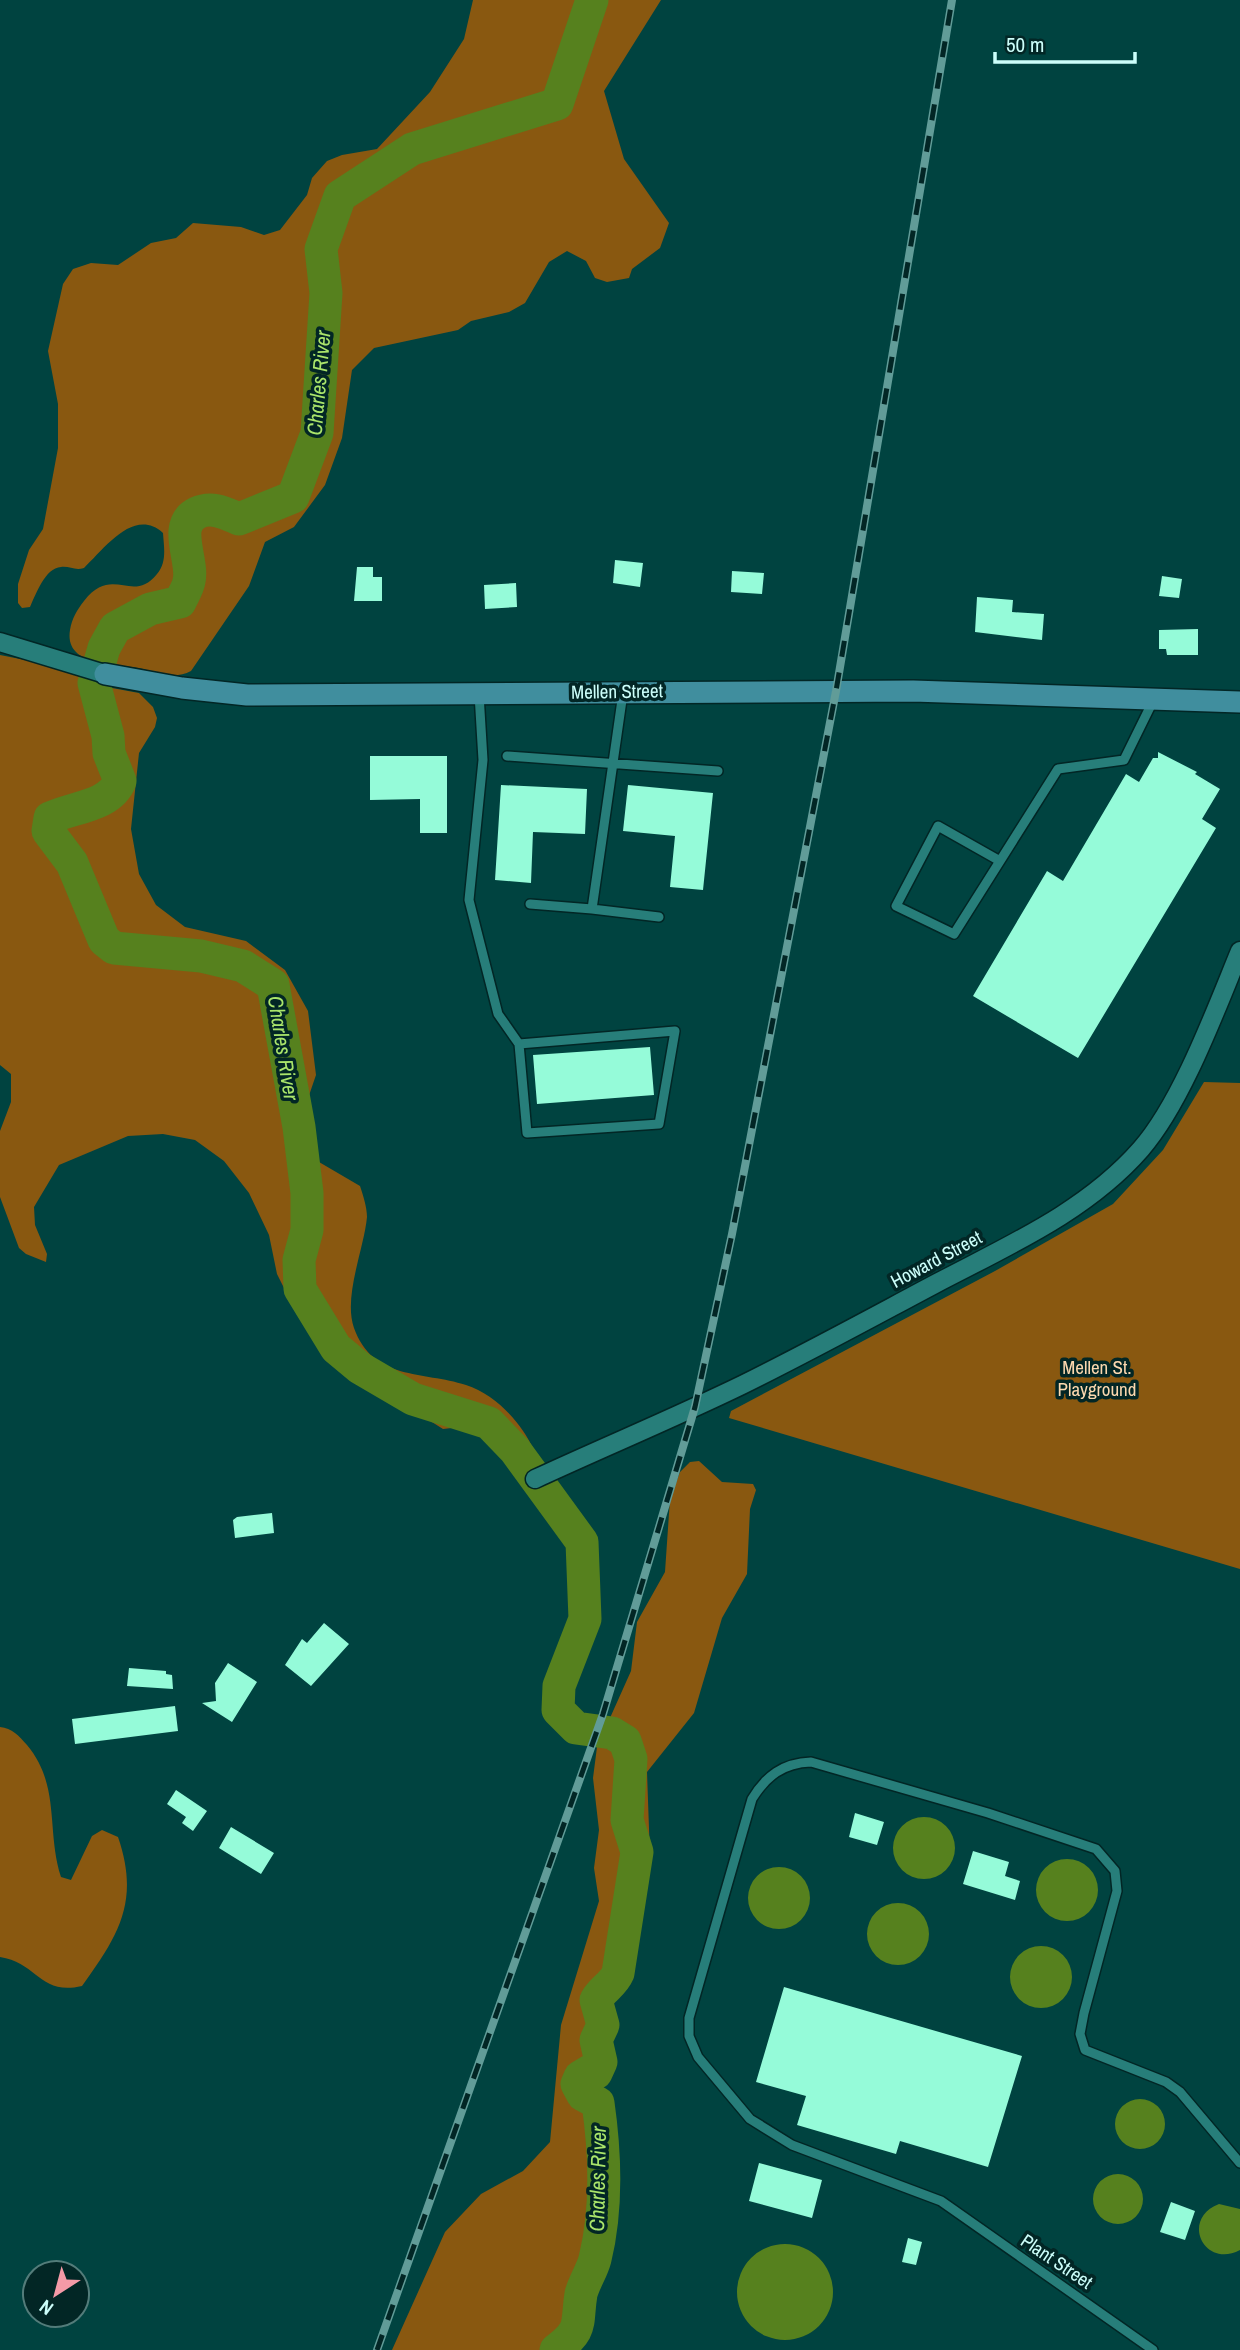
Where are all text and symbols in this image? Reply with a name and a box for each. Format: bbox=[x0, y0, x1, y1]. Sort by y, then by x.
scale bar bbox=[995, 21, 1135, 65]
text: 50 m bbox=[1006, 30, 1044, 59]
water label: Charles River bbox=[299, 328, 338, 437]
street label: Mellen Street bbox=[571, 677, 664, 705]
water label: Charles River bbox=[261, 994, 306, 1103]
street label: Howard Street bbox=[886, 1224, 987, 1294]
park label: Mellen St. Playground bbox=[1058, 1354, 1136, 1402]
water label: Charles River bbox=[582, 2125, 613, 2232]
street label: Plant Street bbox=[1016, 2227, 1099, 2295]
north arrow bbox=[21, 2259, 91, 2329]
text: N bbox=[34, 2294, 58, 2322]

